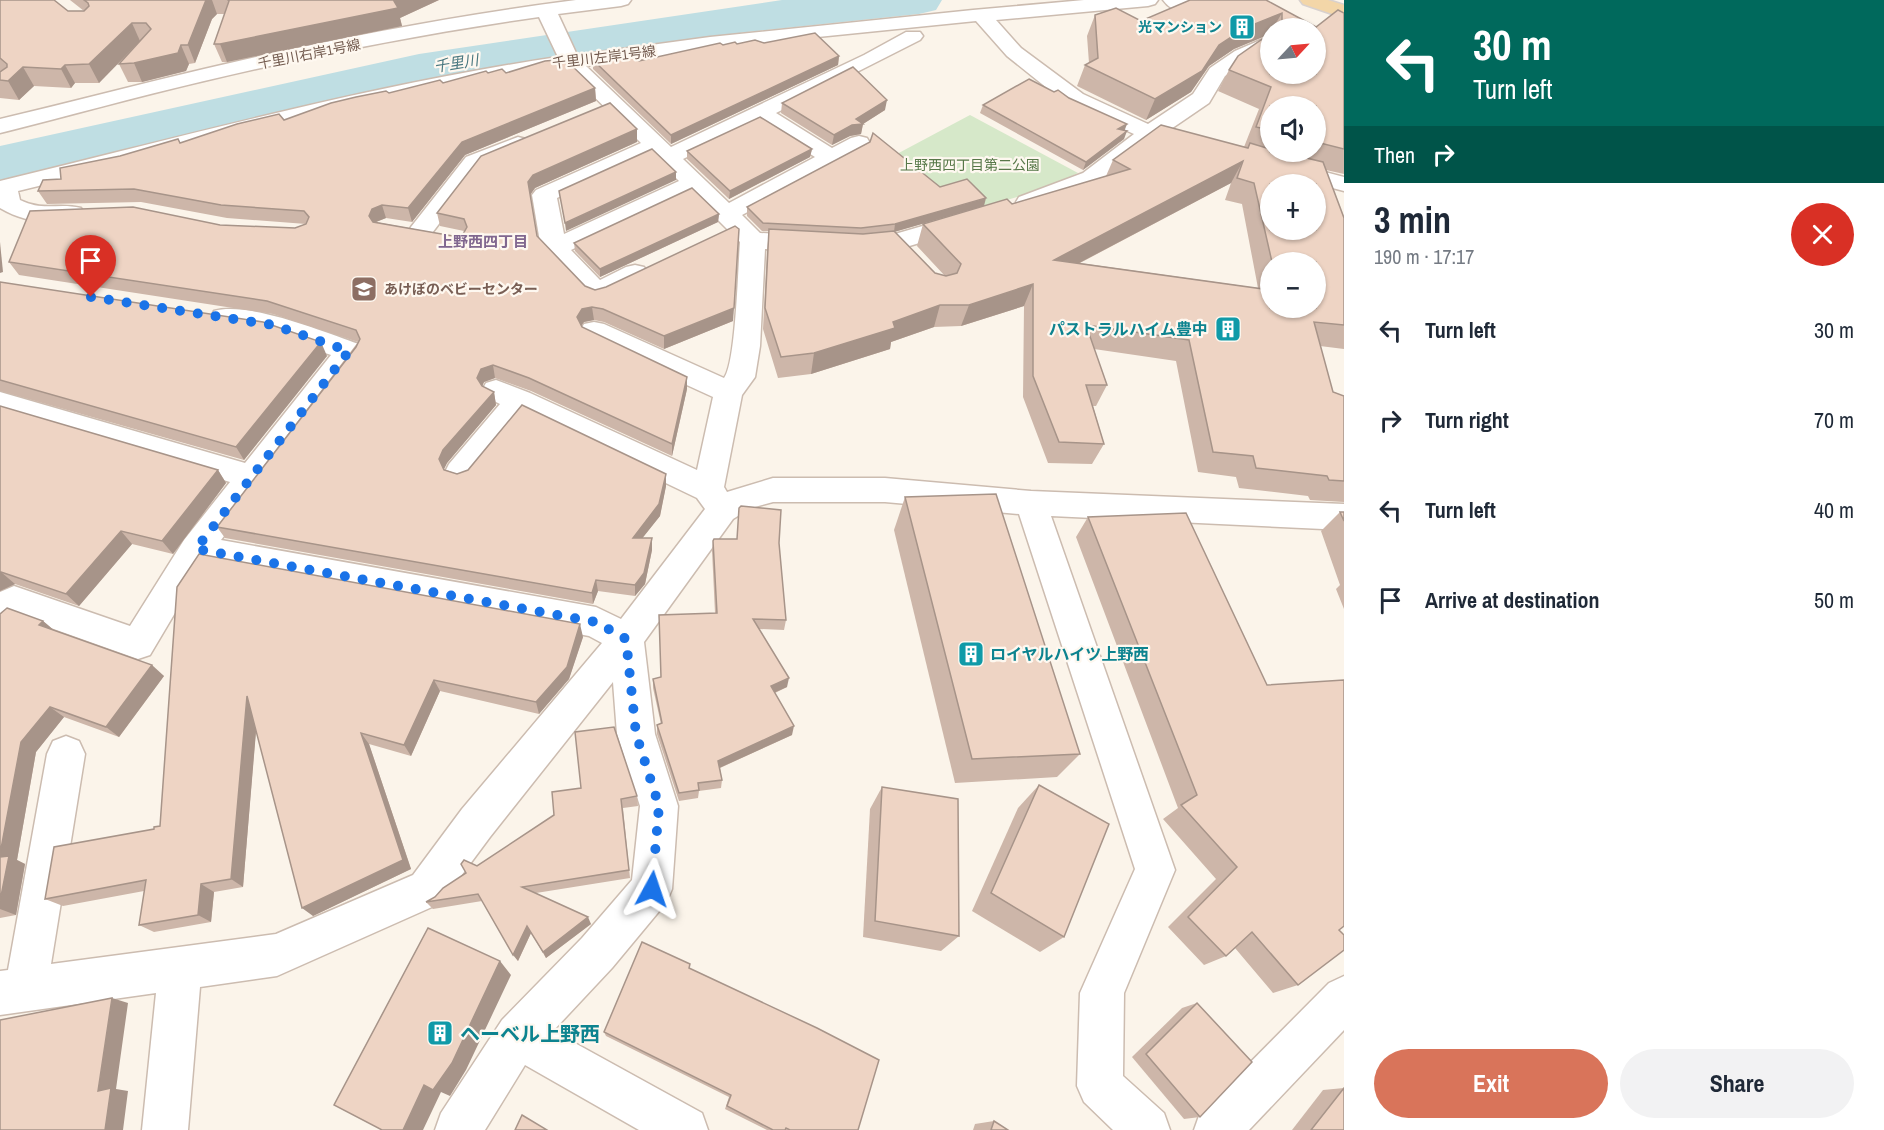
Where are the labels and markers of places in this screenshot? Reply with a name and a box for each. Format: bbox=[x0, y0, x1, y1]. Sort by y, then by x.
building icon: 光マンション bbox=[1227, 12, 1257, 42]
place label: 光マンション bbox=[1138, 18, 1222, 36]
pin bbox=[65, 235, 116, 297]
school or university icon: あけぼのベビーセンター bbox=[349, 274, 379, 304]
place label: あけぼのベビーセンター bbox=[384, 280, 538, 298]
building icon: パストラルハイム豊中 bbox=[1213, 314, 1243, 344]
place label: パストラルハイム豊中 bbox=[1049, 318, 1208, 340]
building icon: ロイヤルハイツ上野西 bbox=[956, 639, 986, 669]
place label: ロイヤルハイツ上野西 bbox=[990, 643, 1149, 665]
building icon: ヘーベル上野西 bbox=[425, 1018, 455, 1048]
place label: ヘーベル上野西 bbox=[460, 1020, 600, 1047]

